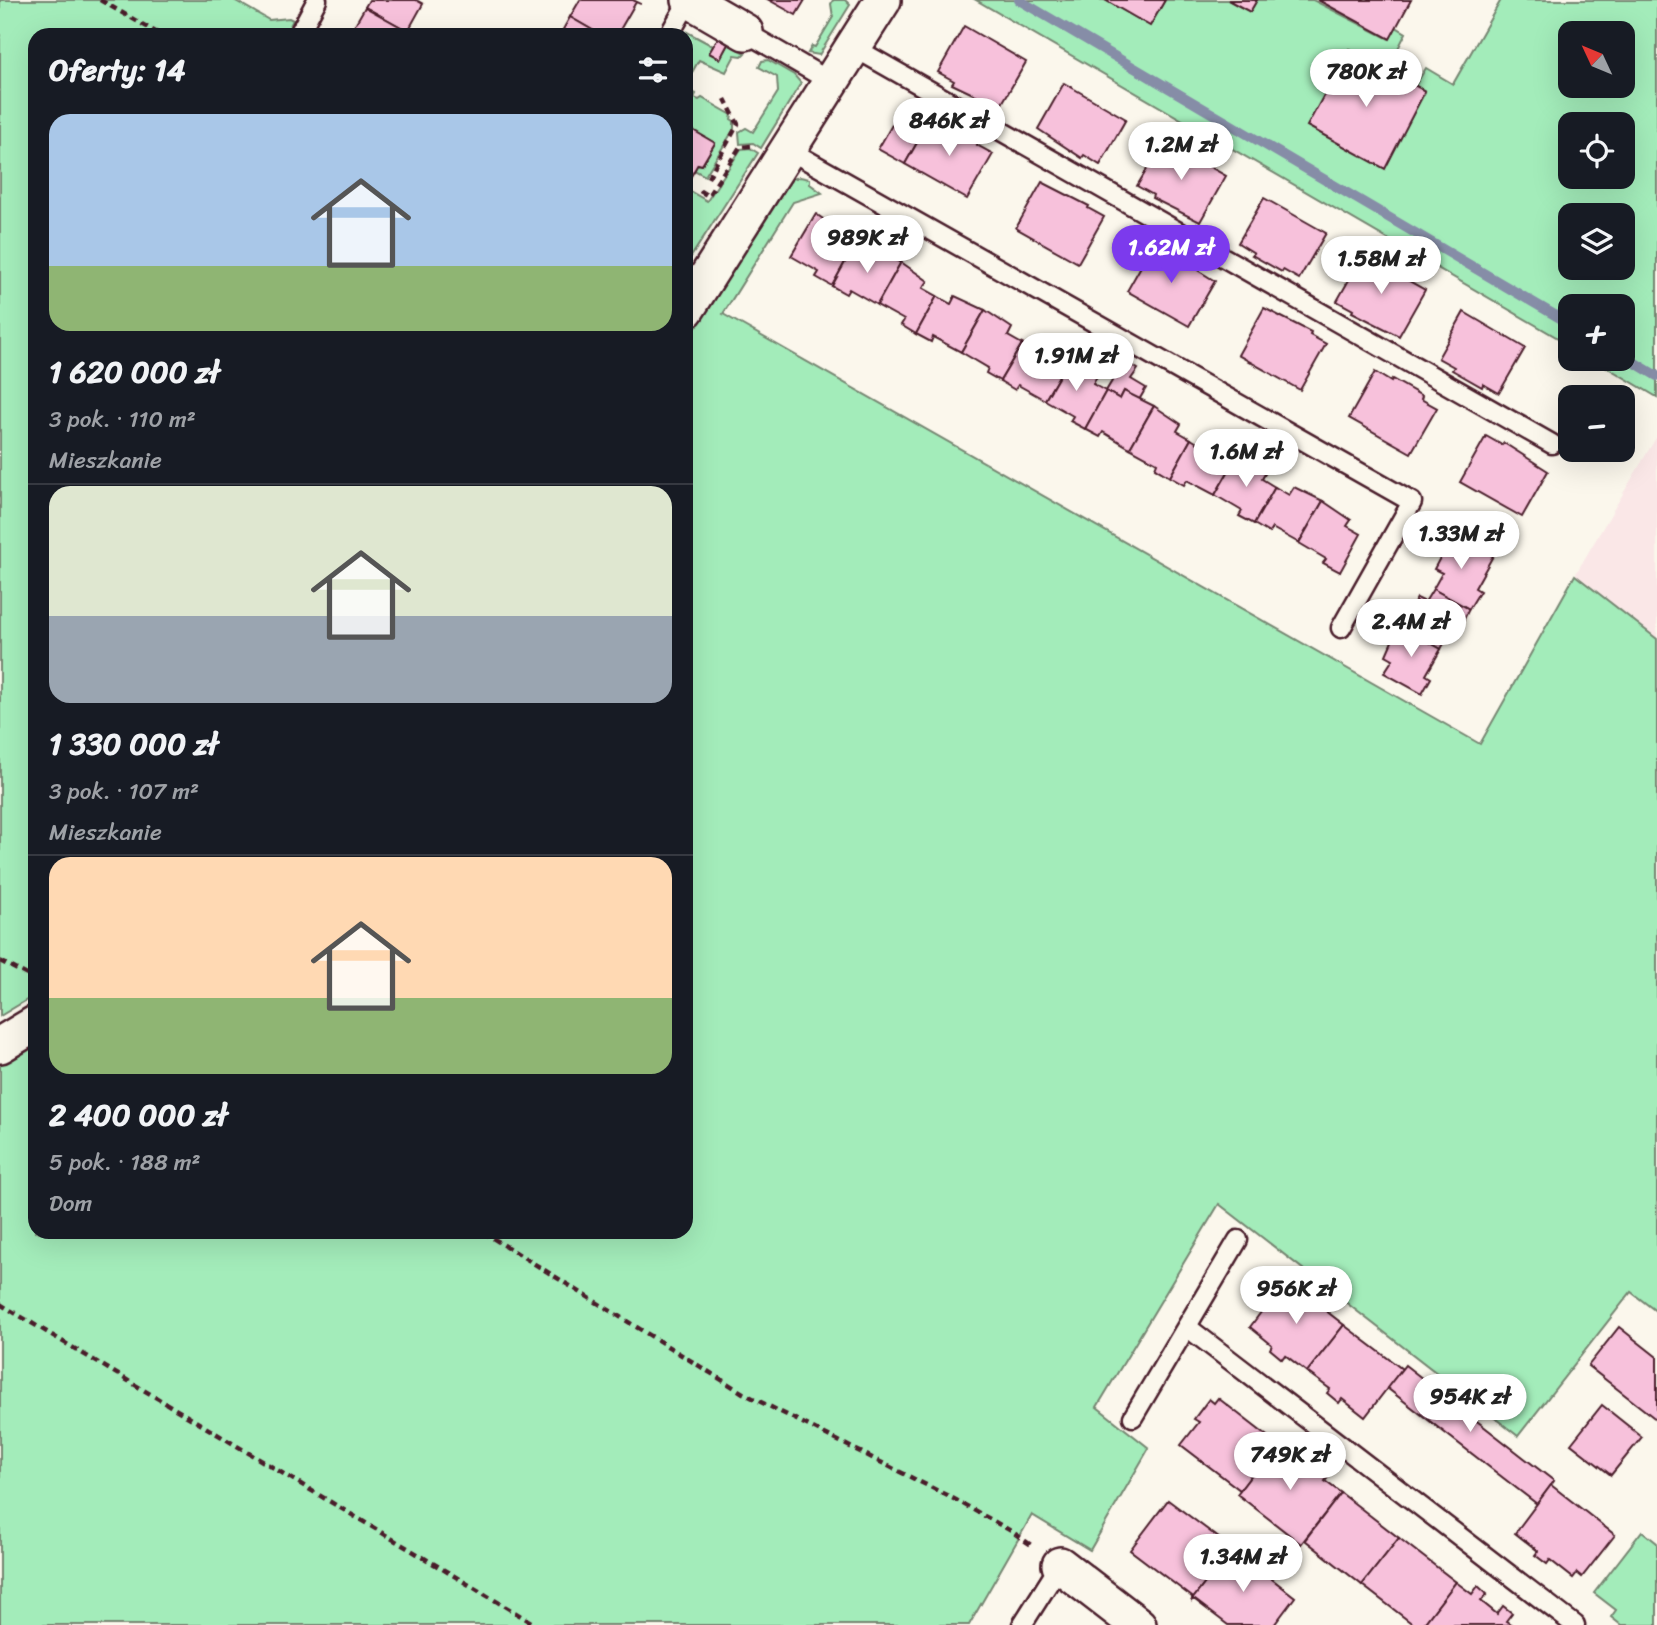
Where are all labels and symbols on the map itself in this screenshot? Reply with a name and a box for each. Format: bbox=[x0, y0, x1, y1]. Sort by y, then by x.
north arrow bbox=[1558, 21, 1634, 98]
pin: 780K zł bbox=[1301, 50, 1431, 109]
pin: 846K zł bbox=[884, 99, 1014, 158]
pin: 1.2M zł bbox=[1116, 122, 1246, 182]
pin: 989K zł bbox=[802, 216, 932, 275]
pin: 1.62M zł bbox=[1099, 226, 1243, 285]
pin: 1.58M zł bbox=[1309, 236, 1453, 296]
pin: 1.91M zł bbox=[1004, 334, 1148, 393]
pin: 1.6M zł bbox=[1181, 430, 1311, 489]
pin: 1.33M zł bbox=[1389, 512, 1533, 571]
pin: 2.4M zł bbox=[1346, 600, 1476, 659]
pin: 956K zł bbox=[1231, 1266, 1361, 1326]
pin: 954K zł bbox=[1405, 1374, 1535, 1434]
pin: 749K zł bbox=[1225, 1432, 1355, 1492]
pin: 1.34M zł bbox=[1171, 1534, 1315, 1594]

